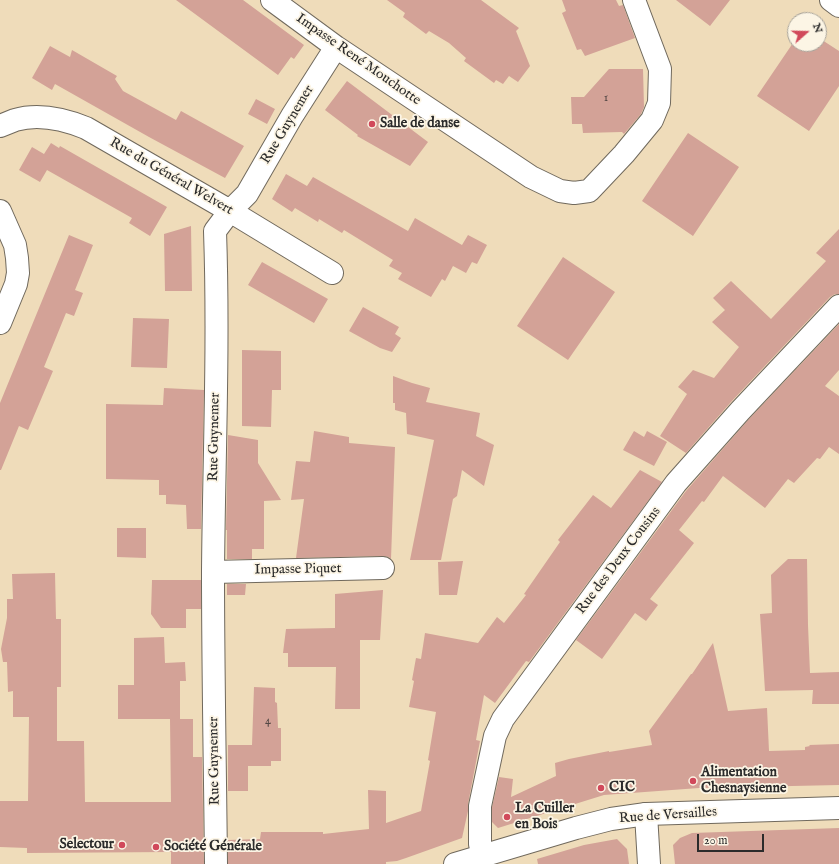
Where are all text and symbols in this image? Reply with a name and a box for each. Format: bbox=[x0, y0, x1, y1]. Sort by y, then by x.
street label: Impasse René Mouchotte bbox=[292, 11, 424, 109]
north arrow bbox=[787, 12, 827, 52]
text: N bbox=[809, 21, 826, 35]
street label: Rue Guynemer bbox=[258, 83, 318, 167]
house number: 1 bbox=[604, 92, 608, 106]
place label: Salle de danse bbox=[380, 116, 460, 132]
marker: Salle de danse bbox=[367, 119, 377, 129]
street label: Rue du Général Welvert bbox=[106, 135, 236, 219]
street label: Rue Guynemer bbox=[206, 392, 224, 482]
street label: Rue des Deux Cousins bbox=[573, 504, 665, 618]
street label: Impasse Piquet bbox=[254, 561, 342, 579]
house number: 4 bbox=[265, 715, 271, 729]
street label: Rue Guynemer bbox=[206, 716, 224, 806]
place label: Alimentation Chesnaysienne bbox=[701, 765, 786, 798]
marker: Alimentation Chesnaysienne bbox=[688, 776, 698, 786]
place label: CIC bbox=[609, 780, 635, 796]
marker: CIC bbox=[596, 783, 606, 793]
place label: La Cuiller en Bois bbox=[515, 801, 574, 834]
street label: Rue de Versailles bbox=[619, 804, 717, 828]
marker: La Cuiller en Bois bbox=[502, 812, 512, 822]
scale bar bbox=[699, 826, 766, 852]
text: 20 m bbox=[704, 833, 727, 848]
place label: Selectour bbox=[60, 837, 114, 853]
place label: Société Générale bbox=[164, 839, 262, 855]
marker: Selectour bbox=[117, 840, 127, 850]
marker: Société Générale bbox=[151, 842, 161, 852]

